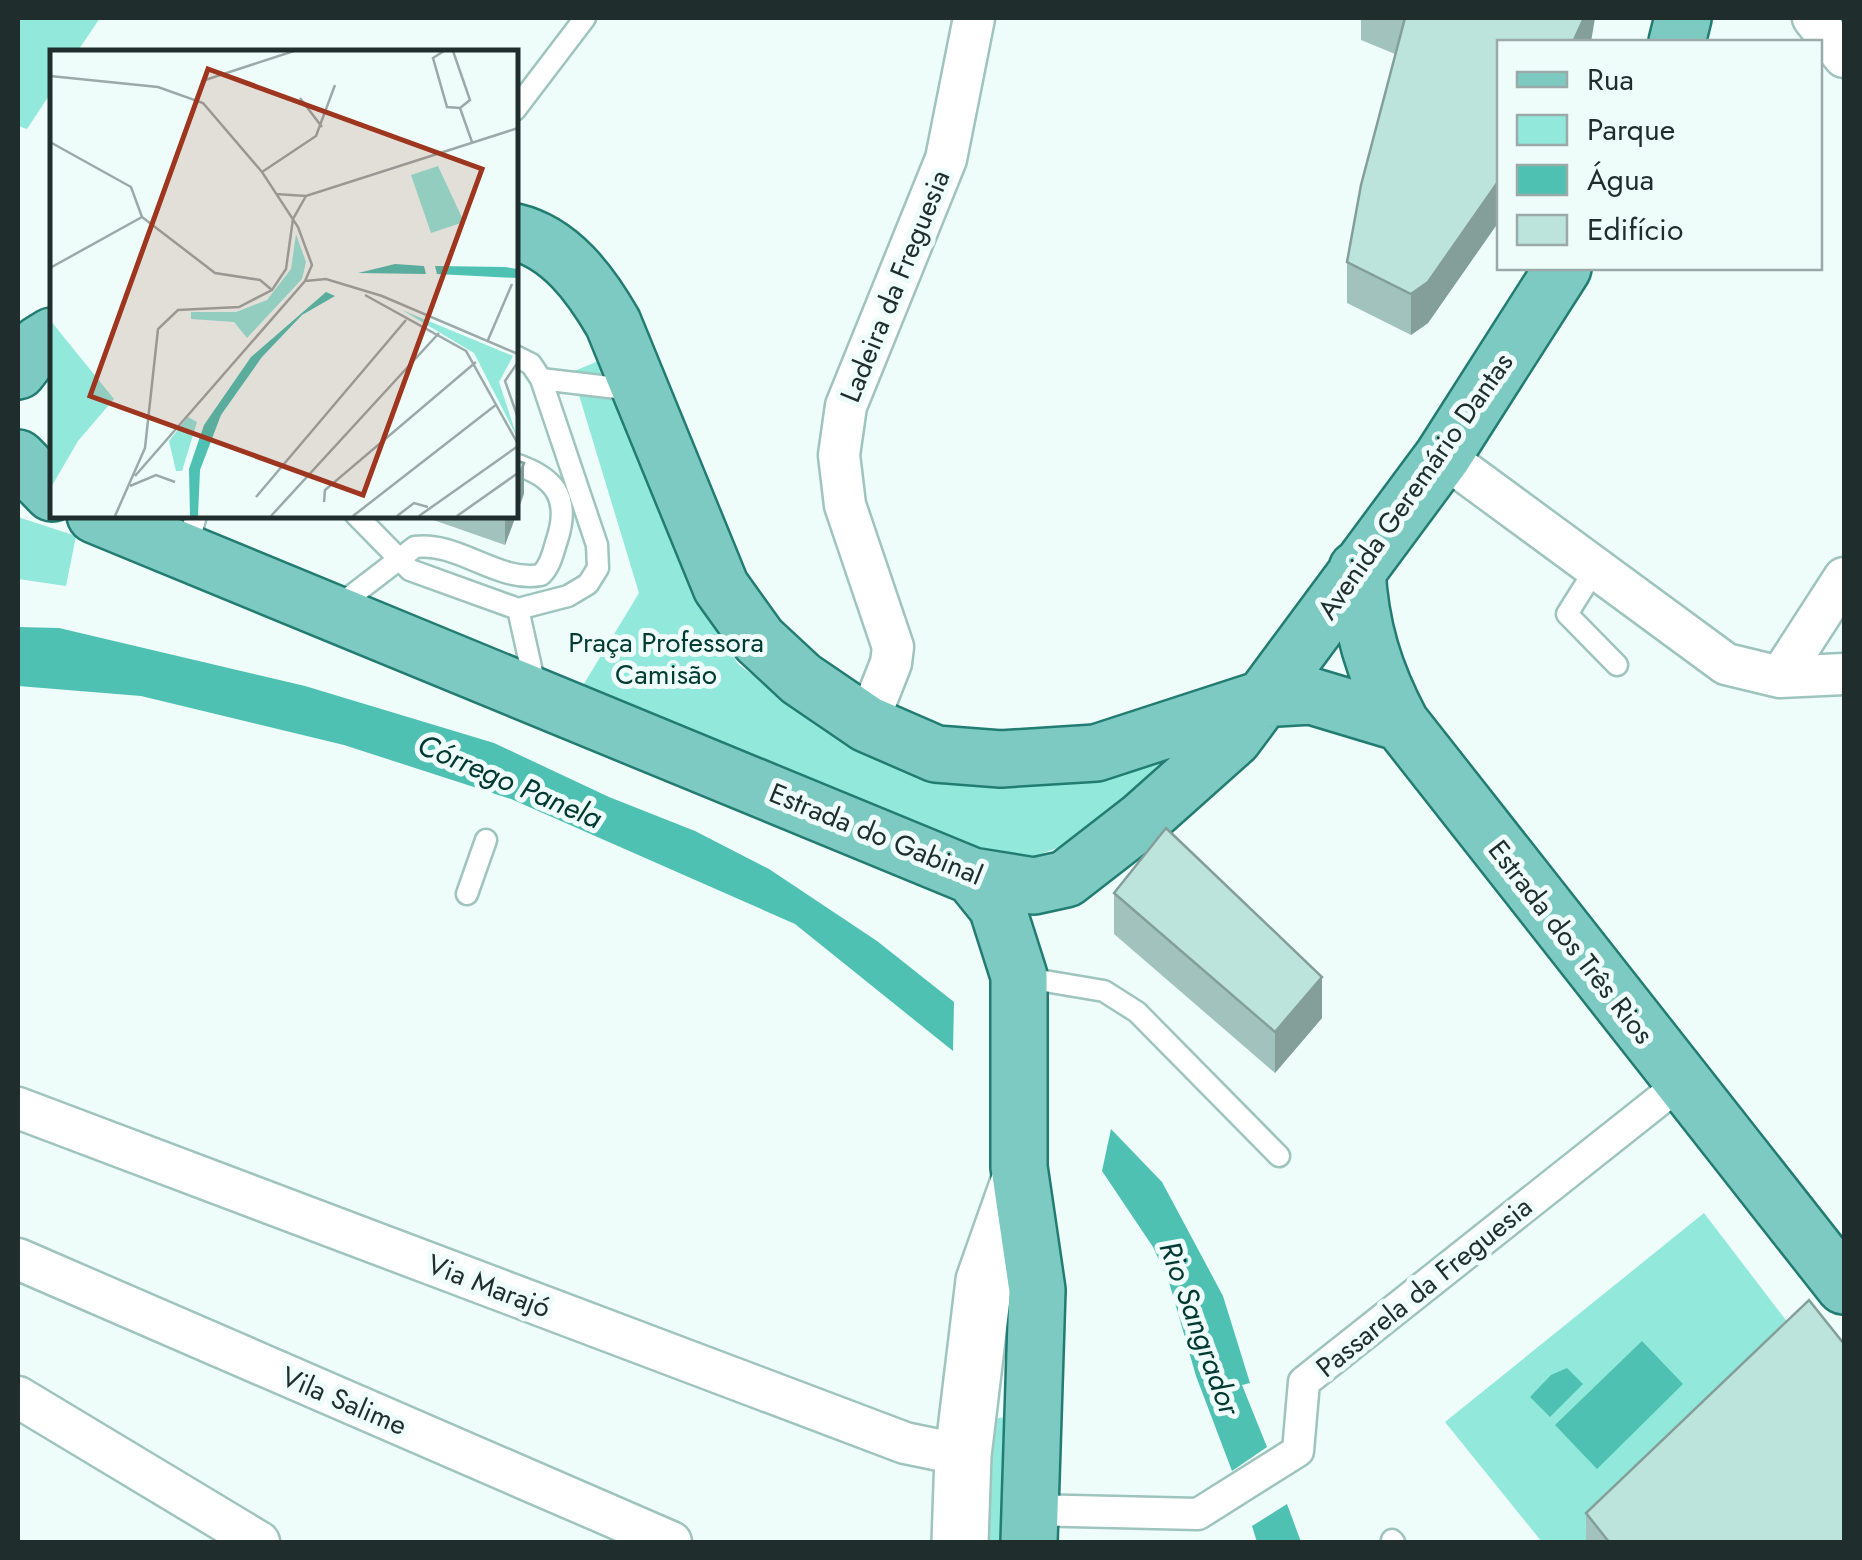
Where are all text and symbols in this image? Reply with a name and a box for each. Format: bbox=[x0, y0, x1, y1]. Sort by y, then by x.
legend bbox=[1497, 40, 1822, 270]
inset map bbox=[50, 50, 518, 518]
text: Rua bbox=[1587, 58, 1634, 101]
text: Parque bbox=[1587, 108, 1675, 151]
text: Água bbox=[1587, 158, 1654, 201]
street label: Ladeira da Freguesia bbox=[830, 164, 960, 408]
text: Edifício bbox=[1587, 208, 1683, 251]
street label: Avenida Geremário Dantas bbox=[1307, 344, 1523, 628]
park label: Praça Professora Camisão bbox=[568, 622, 764, 695]
water label: Córrego Panela bbox=[411, 723, 609, 839]
street label: Estrada do Gabinal bbox=[763, 772, 989, 896]
street label: Estrada dos Três Rios bbox=[1478, 831, 1664, 1053]
street label: Passarela da Freguesia bbox=[1307, 1187, 1541, 1387]
water label: Rio Sangrador bbox=[1149, 1235, 1252, 1423]
street label: Via Marajó bbox=[421, 1244, 557, 1328]
street label: Vila Salime bbox=[275, 1356, 413, 1446]

